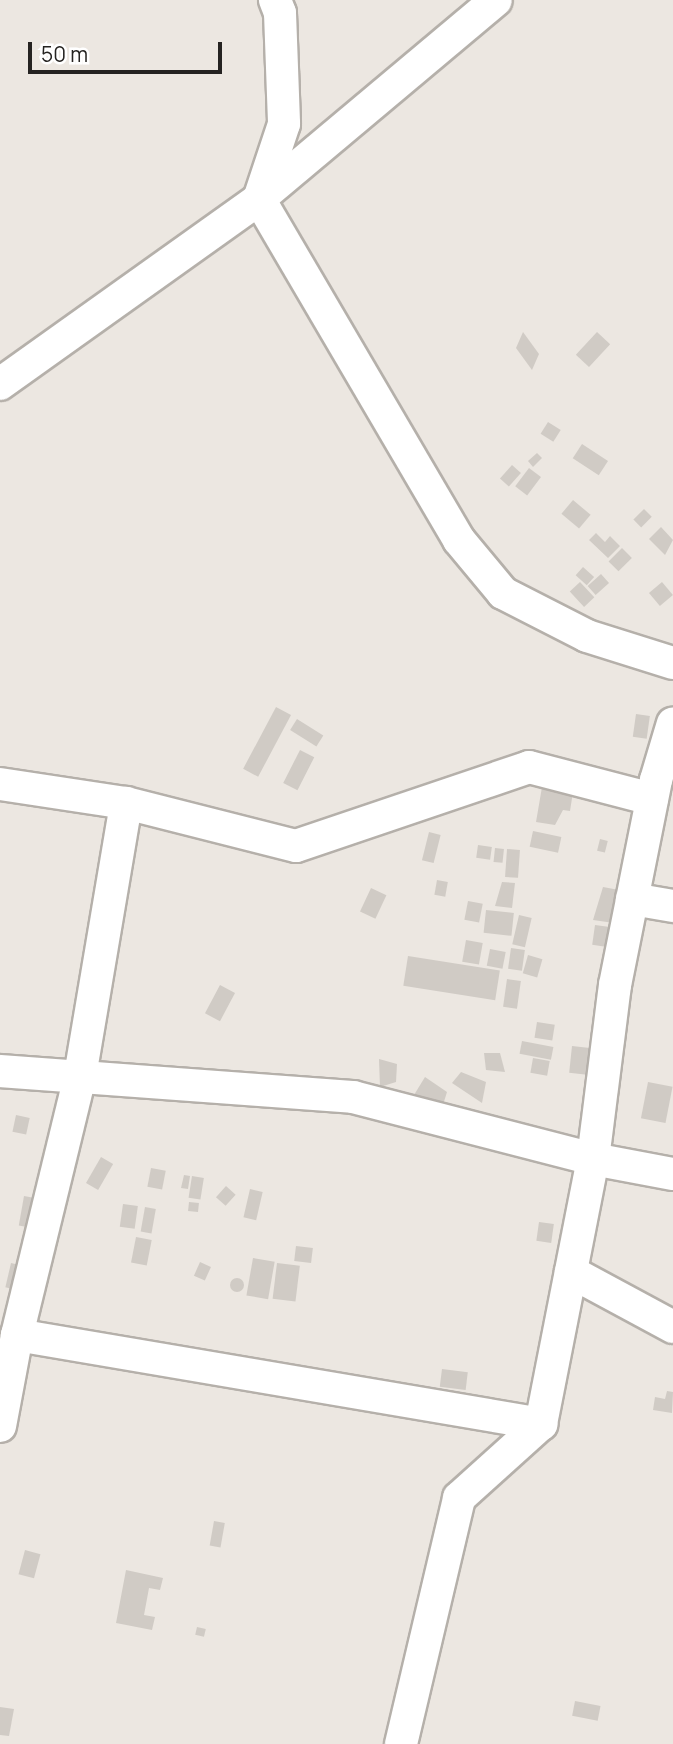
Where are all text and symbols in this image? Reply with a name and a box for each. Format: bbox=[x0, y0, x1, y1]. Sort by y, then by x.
scale bar bbox=[32, 28, 226, 72]
text: 50 m bbox=[41, 40, 88, 68]

